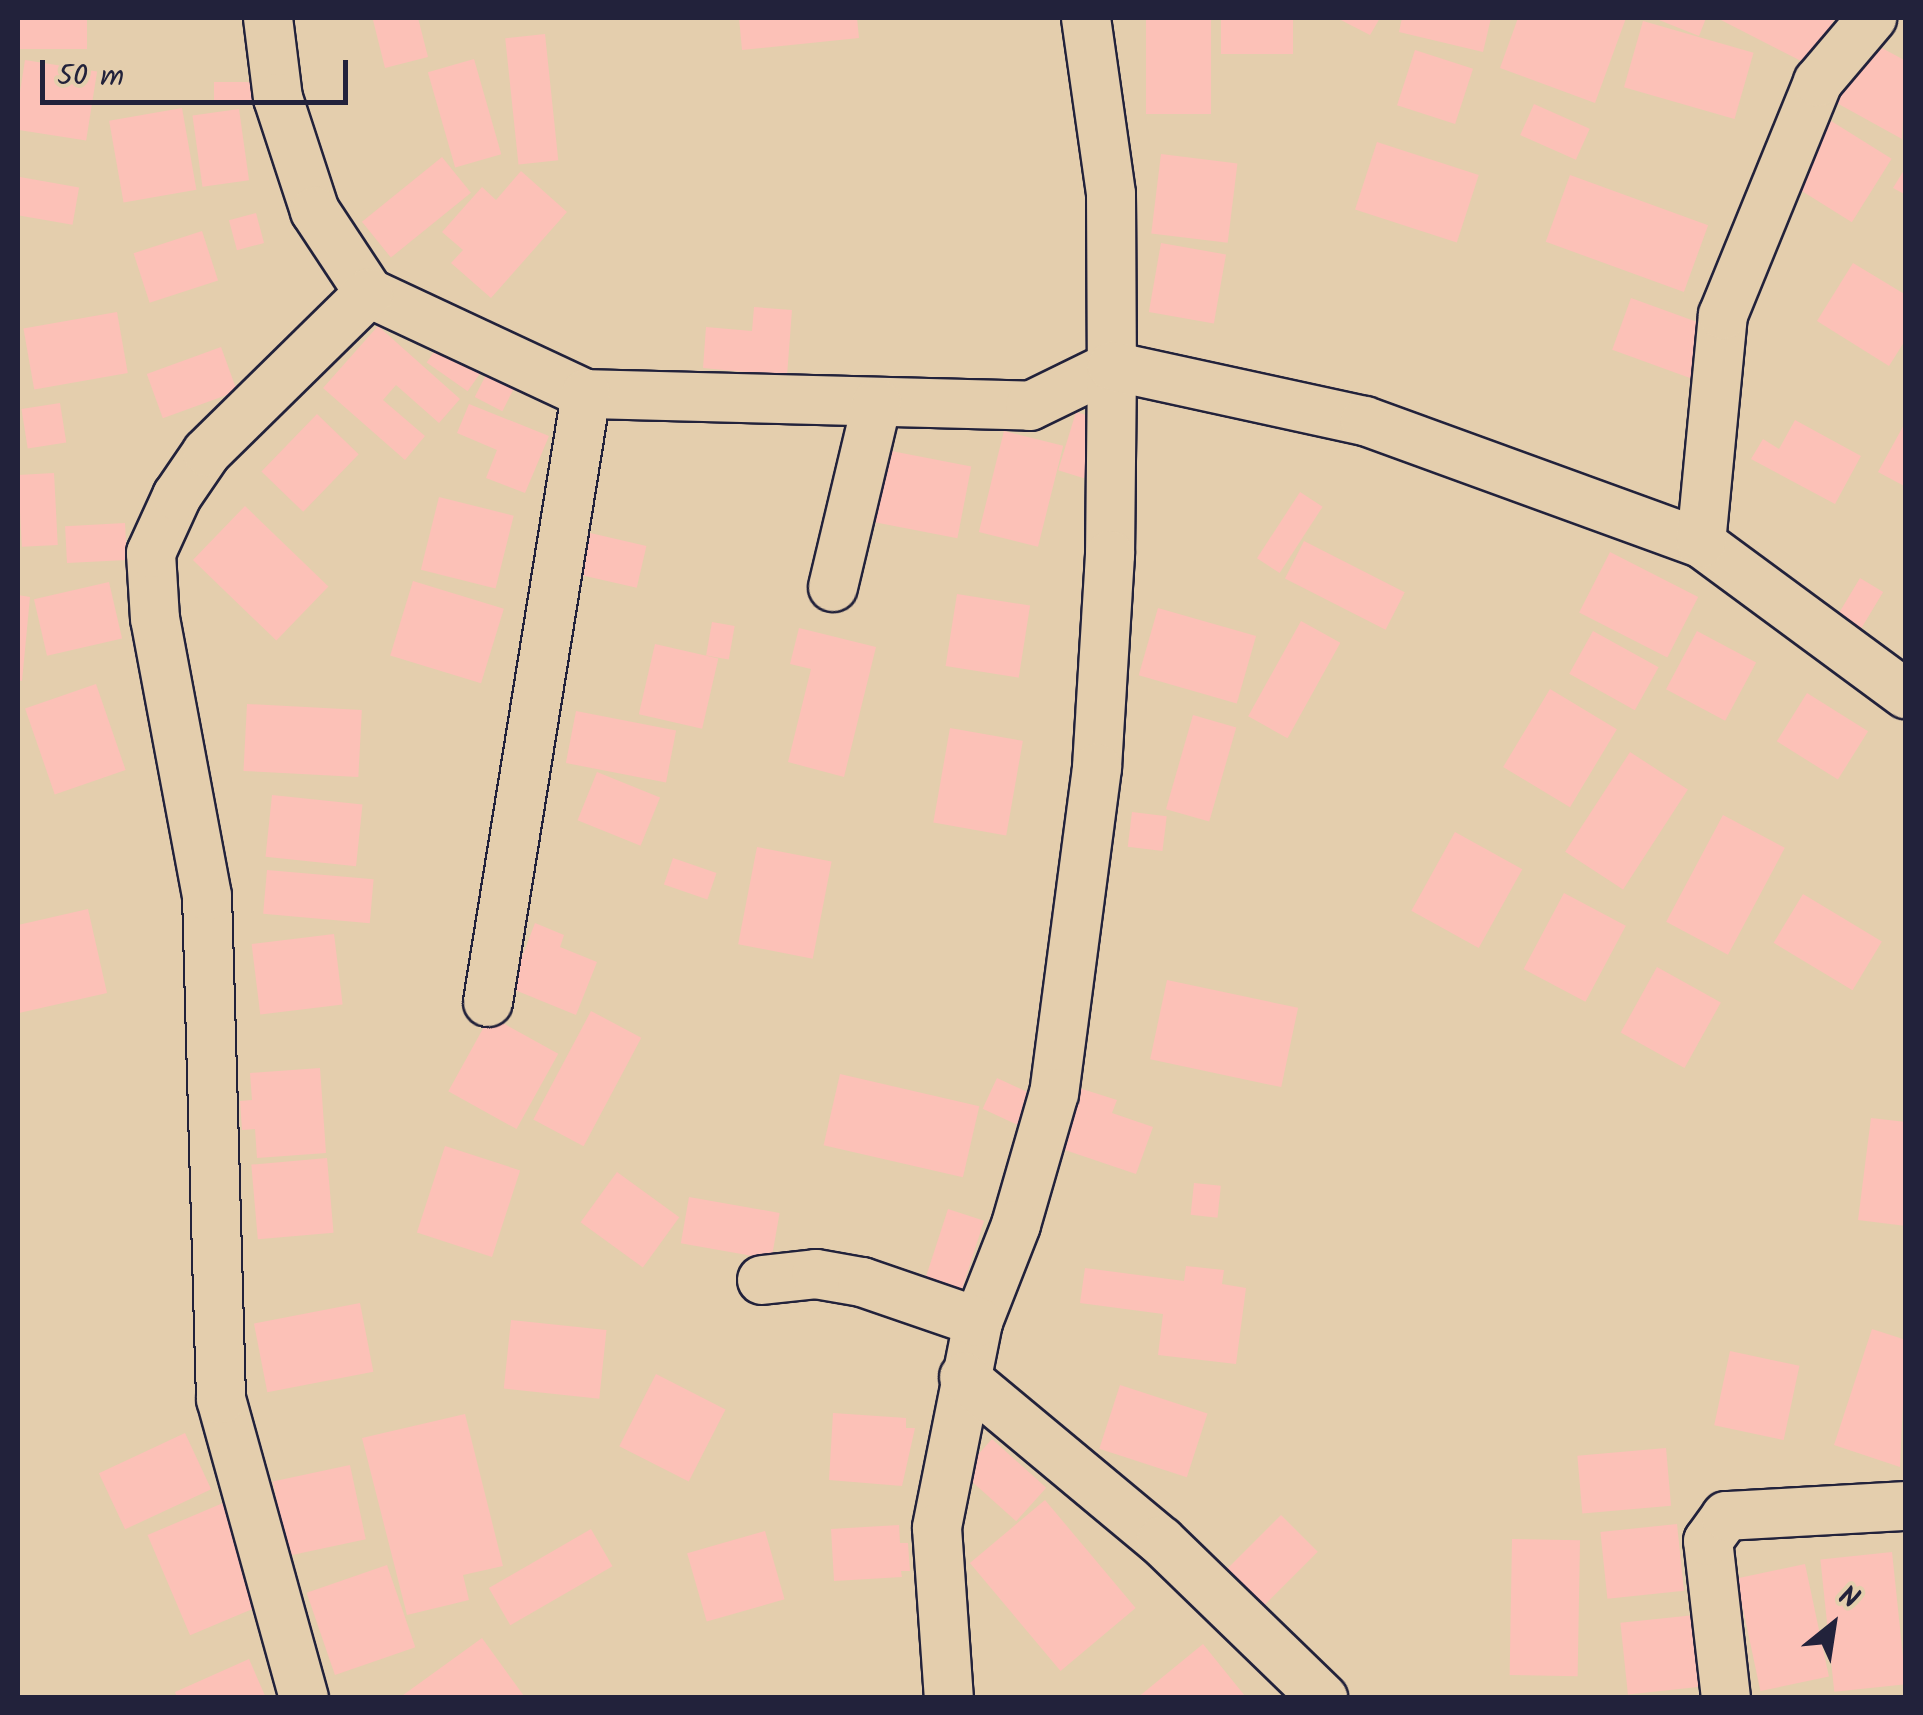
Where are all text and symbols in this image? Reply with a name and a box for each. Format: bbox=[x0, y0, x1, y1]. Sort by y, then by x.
scale bar bbox=[45, 40, 352, 102]
text: 50 m bbox=[57, 53, 124, 101]
north arrow bbox=[1783, 1575, 1883, 1675]
text: N bbox=[1829, 1575, 1867, 1622]

